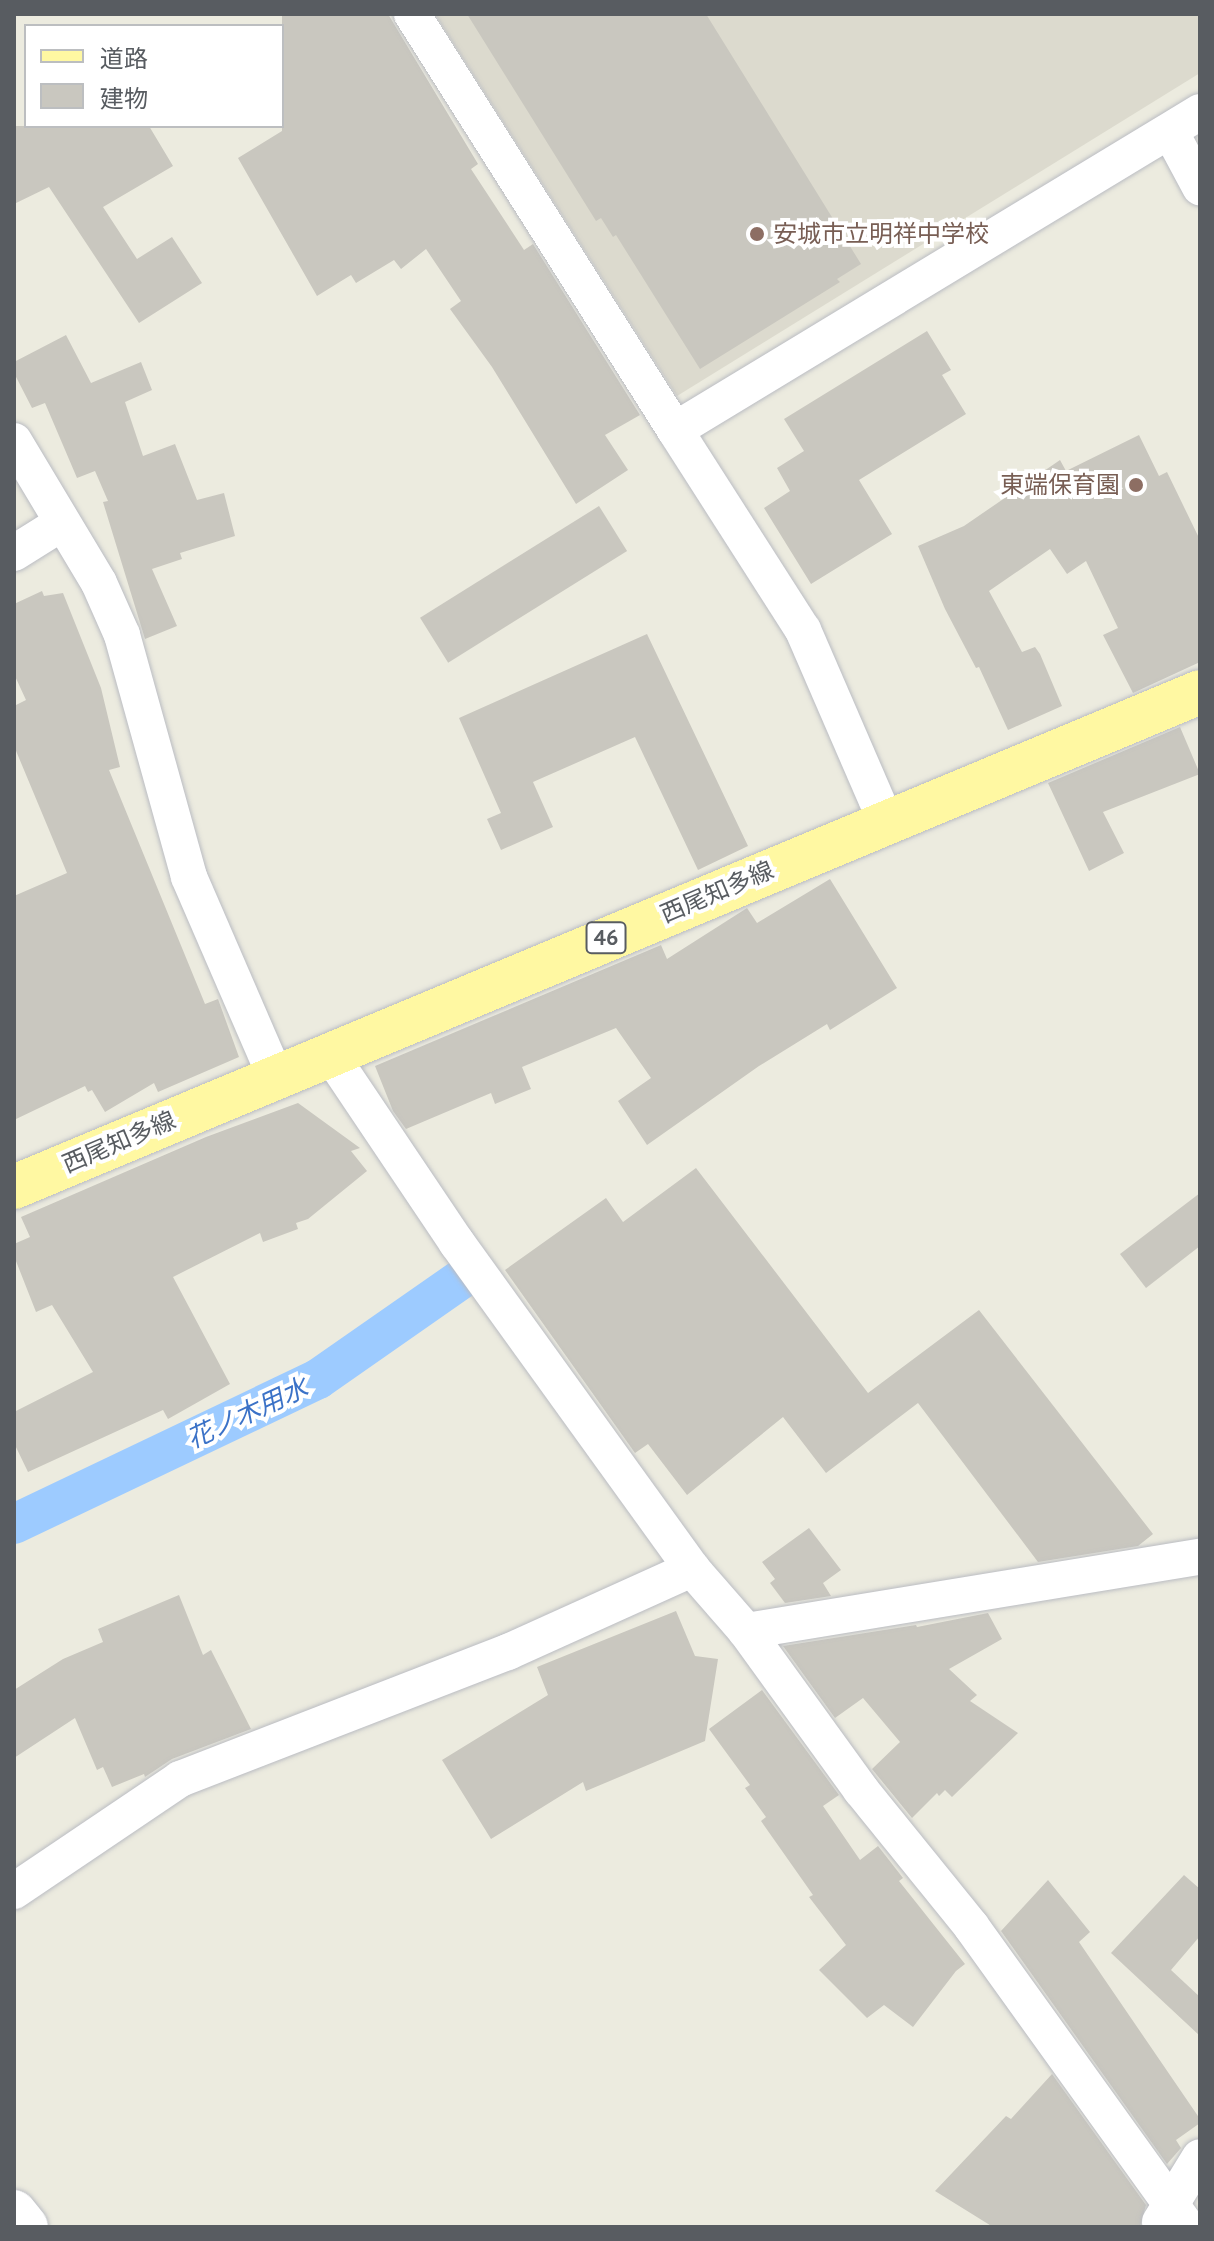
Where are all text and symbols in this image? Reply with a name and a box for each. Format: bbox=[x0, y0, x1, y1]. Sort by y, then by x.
legend bbox=[24, 24, 284, 128]
text: 道路 bbox=[100, 43, 148, 74]
text: 建物 bbox=[100, 83, 148, 114]
place label: 安城市立明祥中学校 bbox=[773, 220, 989, 248]
marker: 安城市立明祥中学校 bbox=[748, 225, 766, 243]
place label: 東端保育園 bbox=[1000, 471, 1120, 499]
marker: 東端保育園 bbox=[1127, 476, 1145, 494]
street label: 西尾知多線 bbox=[656, 855, 778, 929]
road number: 46 bbox=[584, 920, 628, 956]
street label: 西尾知多線 bbox=[58, 1105, 180, 1179]
water label: 花ノ木用水 bbox=[181, 1371, 313, 1455]

